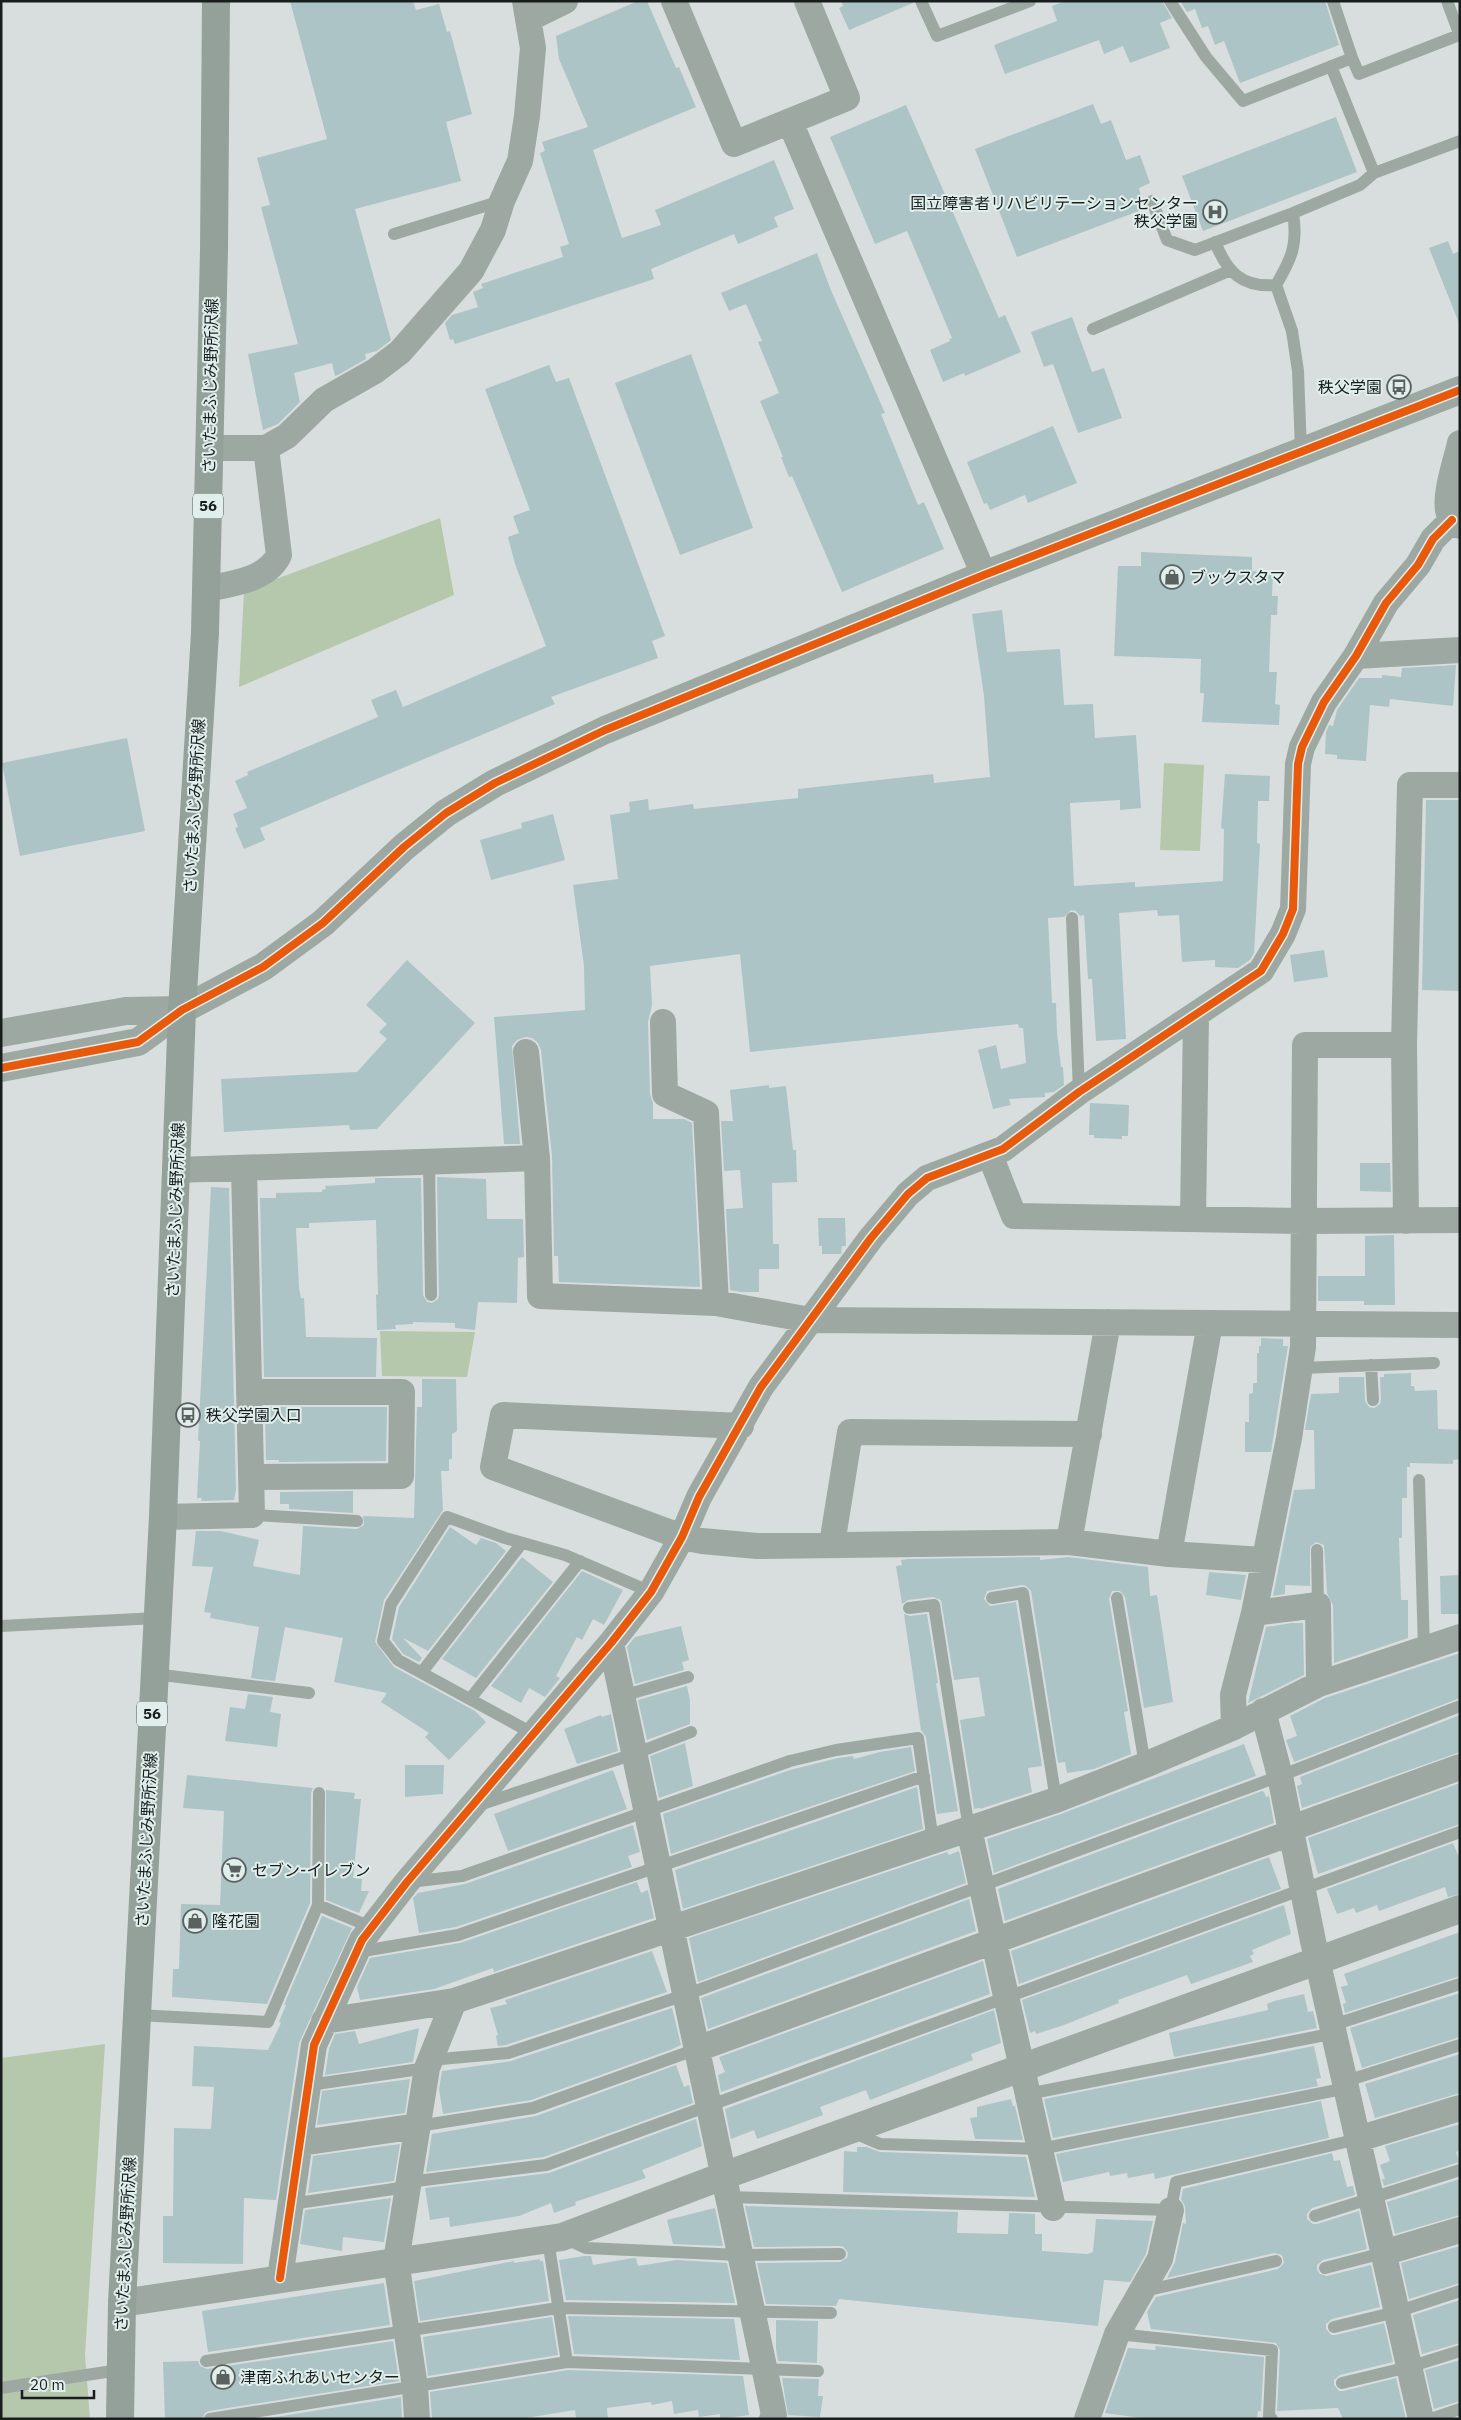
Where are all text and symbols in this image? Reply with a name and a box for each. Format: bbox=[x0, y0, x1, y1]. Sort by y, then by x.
place label: 国立障害者リハビリテーションセンター 秩父学園 bbox=[910, 193, 1198, 231]
hospital icon: 国立障害者リハビリテーションセンター 秩父学園 bbox=[1202, 199, 1228, 225]
street label: さいたまふじみ野所沢線 bbox=[198, 298, 222, 474]
bus stop icon: 秩父学園 bbox=[1386, 374, 1412, 400]
place label: 秩父学園 bbox=[1318, 377, 1382, 397]
road number: 56 bbox=[193, 494, 223, 518]
shop icon: ブックスタマ bbox=[1159, 564, 1185, 590]
place label: ブックスタマ bbox=[1190, 567, 1286, 587]
street label: さいたまふじみ野所沢線 bbox=[179, 718, 209, 894]
street label: さいたまふじみ野所沢線 bbox=[162, 1122, 188, 1298]
bus stop icon: 秩父学園入口 bbox=[175, 1402, 201, 1428]
place label: 秩父学園入口 bbox=[206, 1405, 302, 1425]
road number: 56 bbox=[137, 1702, 167, 1726]
street label: さいたまふじみ野所沢線 bbox=[131, 1752, 161, 1928]
supermarket icon: セブン-イレブン bbox=[221, 1857, 247, 1883]
place label: セブン-イレブン bbox=[252, 1860, 370, 1880]
shop icon: 隆花園 bbox=[182, 1908, 208, 1934]
place label: 隆花園 bbox=[212, 1911, 260, 1931]
street label: さいたまふじみ野所沢線 bbox=[110, 2156, 140, 2332]
shop icon: 津南ふれあいセンター bbox=[210, 2364, 236, 2390]
place label: 津南ふれあいセンター bbox=[240, 2367, 400, 2387]
scale bar bbox=[22, 2368, 95, 2400]
text: 20 m bbox=[30, 2375, 65, 2394]

